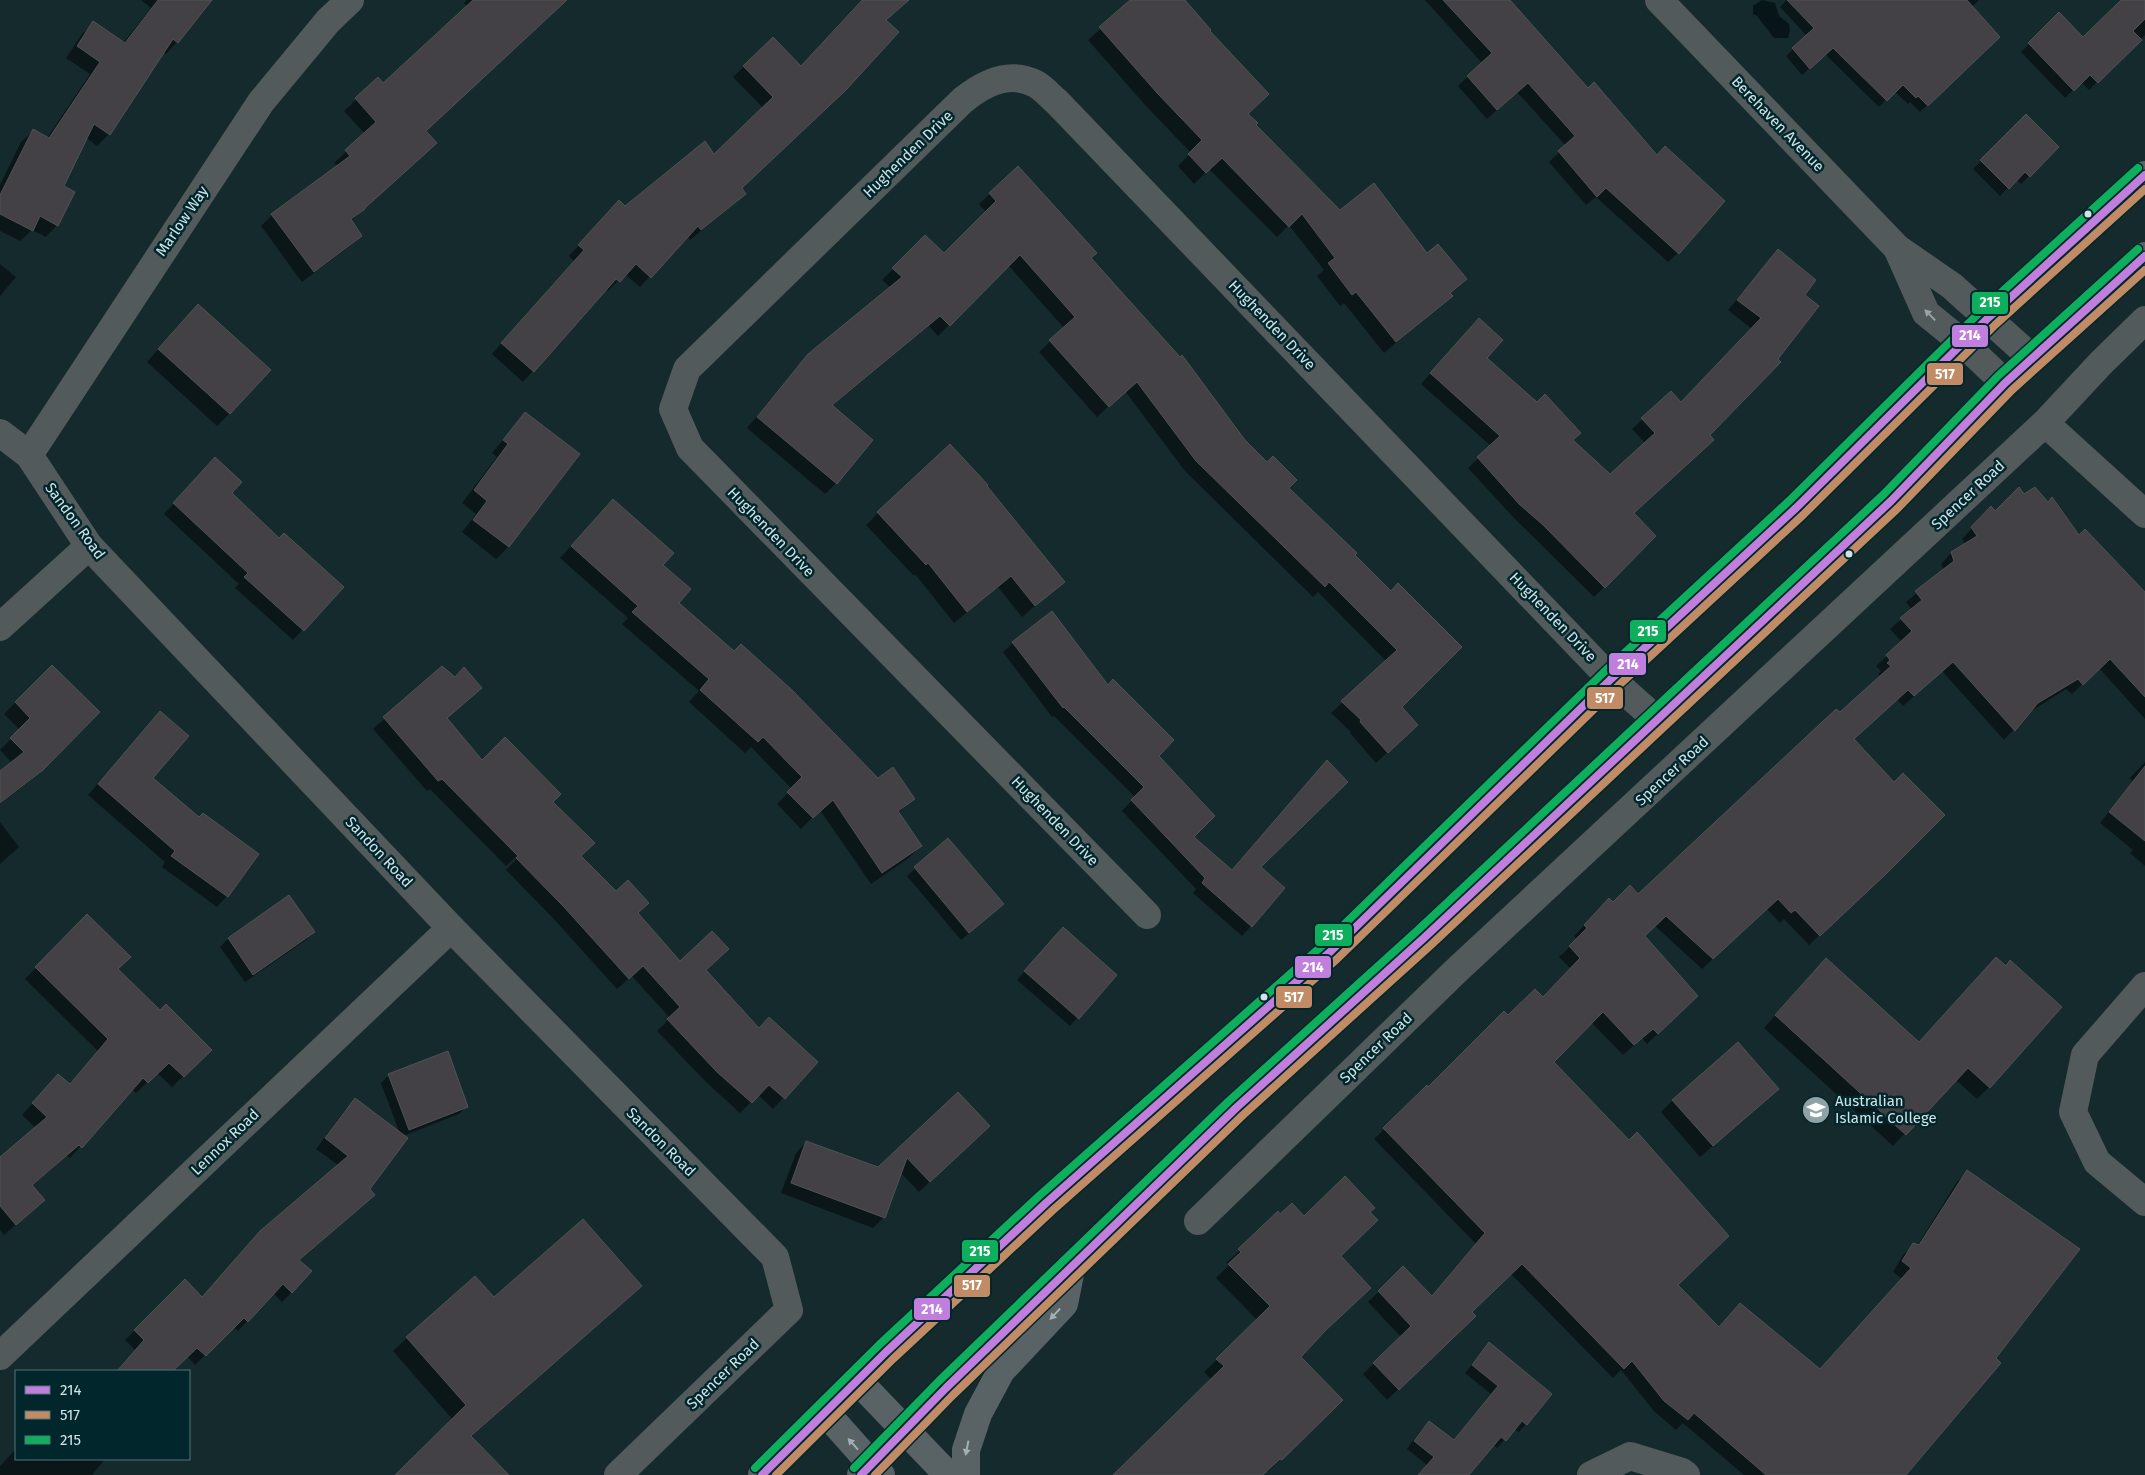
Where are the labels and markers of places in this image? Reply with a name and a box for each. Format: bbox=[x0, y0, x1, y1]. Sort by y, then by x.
unlabelled marker bbox=[2083, 209, 2093, 219]
unlabelled marker bbox=[1844, 549, 1854, 559]
unlabelled marker bbox=[1259, 992, 1269, 1002]
place label: Australian Islamic College bbox=[1835, 1092, 1937, 1127]
school or university icon: Australian Islamic College bbox=[1801, 1095, 1831, 1125]

